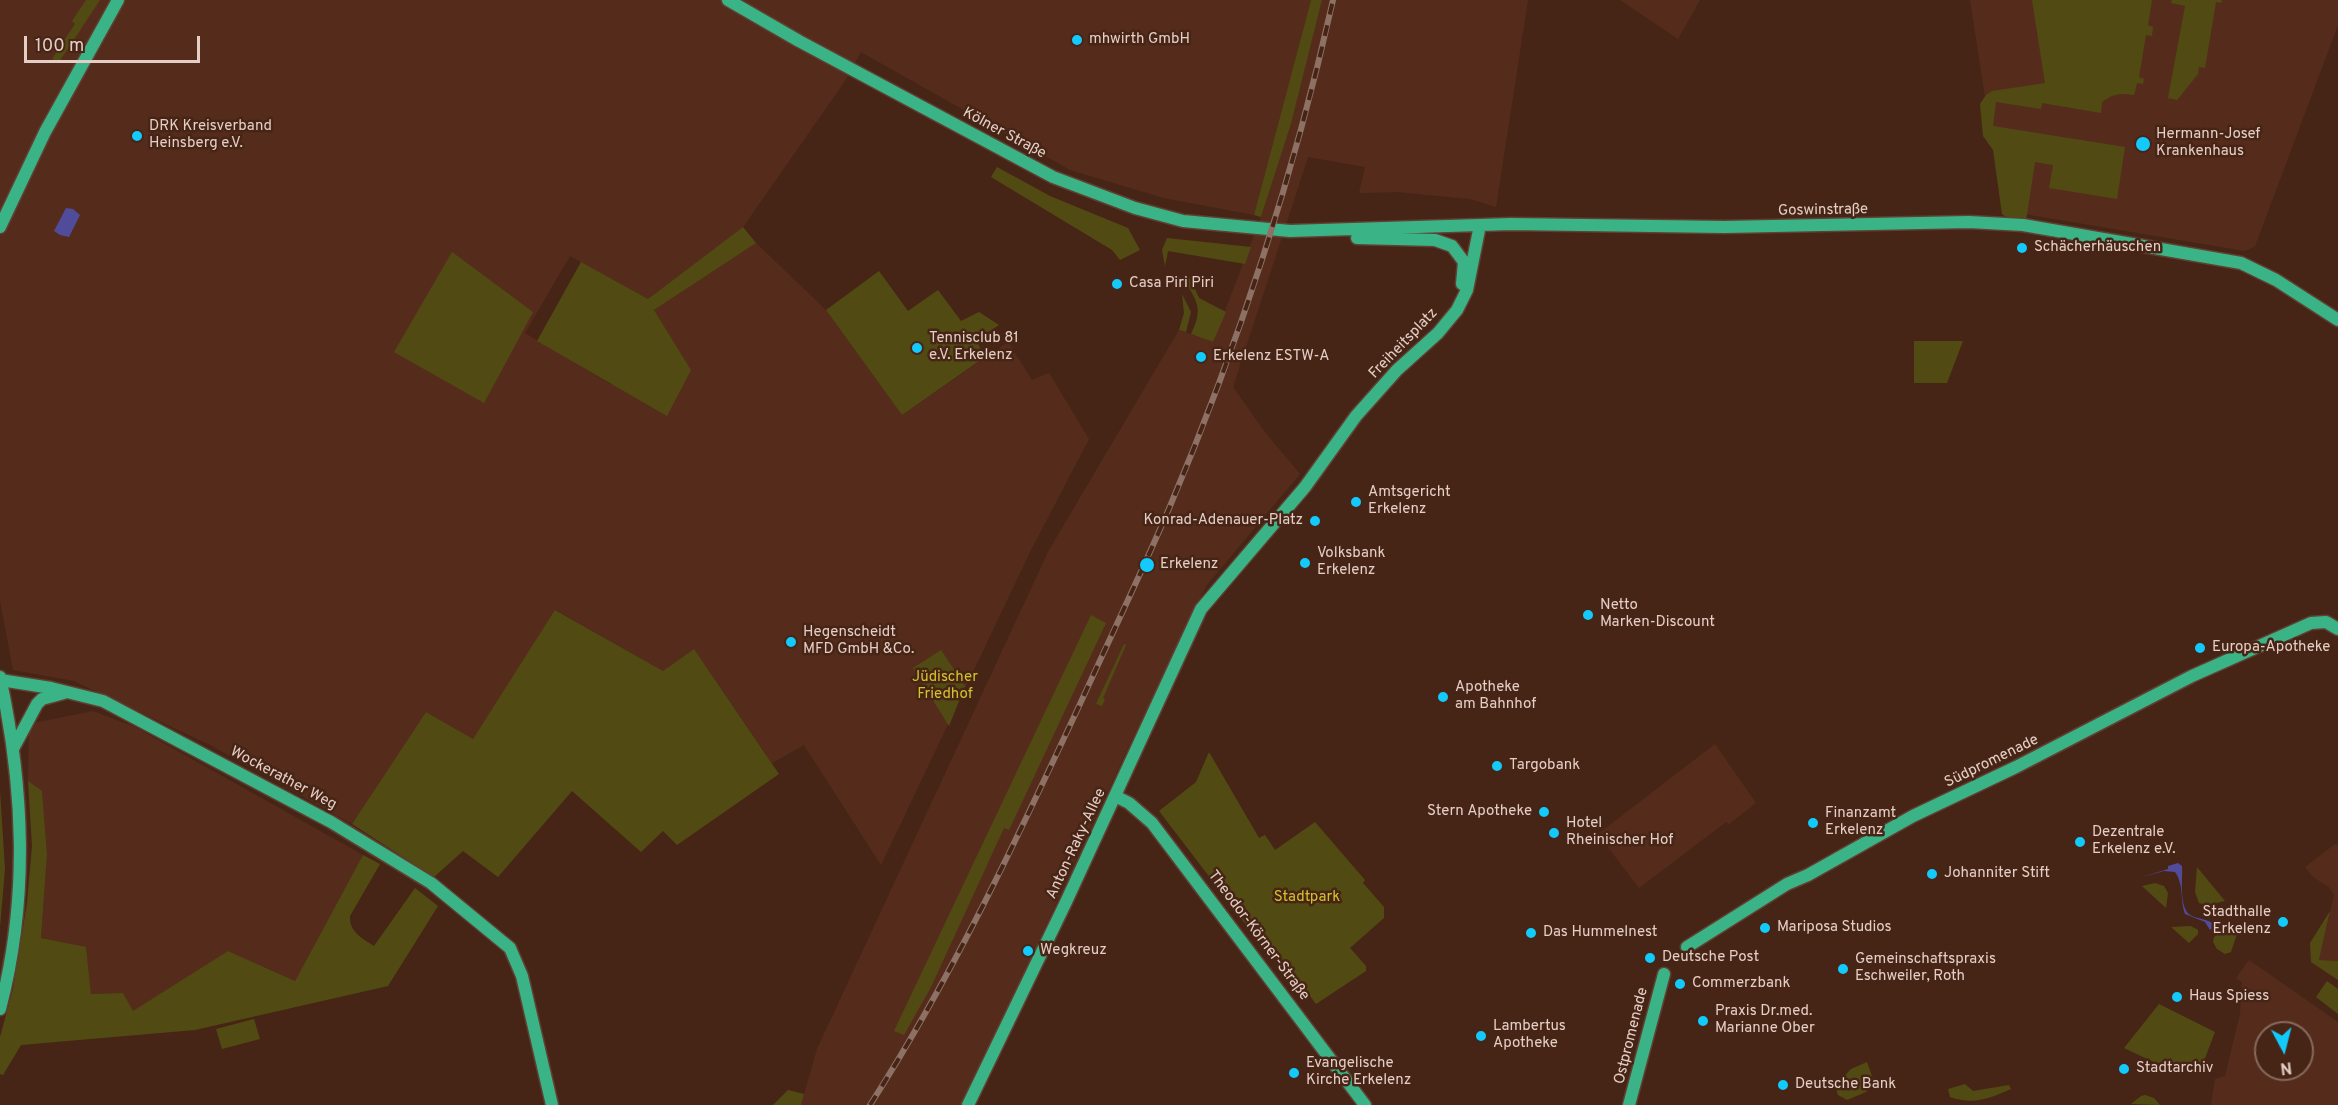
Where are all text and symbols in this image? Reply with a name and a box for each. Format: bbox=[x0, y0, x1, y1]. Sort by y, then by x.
scale bar bbox=[27, 24, 202, 62]
place label: mhwirth GmbH bbox=[1089, 31, 1190, 49]
marker: mhwirth GmbH bbox=[1070, 33, 1084, 47]
text: 100 m bbox=[35, 35, 84, 58]
street label: Kölner Straße bbox=[959, 105, 1049, 163]
place label: DRK Kreisverband Heinsberg e.V. bbox=[149, 118, 272, 153]
place label: Hermann-Josef Krankenhaus bbox=[2156, 126, 2260, 161]
marker: DRK Kreisverband Heinsberg e.V. bbox=[130, 129, 144, 143]
marker: Hermann-Josef Krankenhaus bbox=[2134, 135, 2152, 153]
street label: Goswinstraße bbox=[1778, 201, 1868, 221]
place label: Schächerhäuschen bbox=[2034, 239, 2161, 257]
marker: Schächerhäuschen bbox=[2015, 241, 2029, 255]
place label: Casa Piri Piri bbox=[1129, 275, 1214, 293]
marker: Casa Piri Piri bbox=[1110, 277, 1124, 291]
street label: Freiheitsplatz bbox=[1366, 305, 1442, 383]
place label: Tennisclub 81 e.V. Erkelenz bbox=[929, 330, 1019, 365]
marker: Tennisclub 81 e.V. Erkelenz bbox=[910, 341, 924, 355]
place label: Erkelenz ESTW-A bbox=[1213, 348, 1329, 366]
marker: Erkelenz ESTW-A bbox=[1194, 350, 1208, 364]
place label: Amtsgericht Erkelenz bbox=[1368, 484, 1451, 519]
marker: Amtsgericht Erkelenz bbox=[1349, 495, 1363, 509]
place label: Konrad-Adenauer-Platz bbox=[1144, 512, 1303, 530]
marker: Konrad-Adenauer-Platz bbox=[1308, 514, 1322, 528]
place label: Volksbank Erkelenz bbox=[1317, 545, 1385, 580]
marker: Erkelenz bbox=[1138, 556, 1156, 574]
place label: Erkelenz bbox=[1160, 556, 1218, 574]
marker: Volksbank Erkelenz bbox=[1298, 556, 1312, 570]
place label: Netto Marken-Discount bbox=[1600, 597, 1715, 632]
marker: Netto Marken-Discount bbox=[1581, 608, 1595, 622]
place label: Hegenscheidt MFD GmbH &Co. bbox=[803, 624, 914, 659]
marker: Hegenscheidt MFD GmbH &Co. bbox=[784, 635, 798, 649]
place label: Europa-Apotheke bbox=[2212, 639, 2330, 657]
marker: Europa-Apotheke bbox=[2193, 641, 2207, 655]
park label: Jüdischer Friedhof bbox=[912, 669, 978, 704]
place label: Apotheke am Bahnhof bbox=[1455, 679, 1536, 714]
marker: Apotheke am Bahnhof bbox=[1436, 690, 1450, 704]
street label: Südpromenade bbox=[1942, 731, 2042, 793]
street label: Wockerather Weg bbox=[227, 743, 339, 815]
place label: Targobank bbox=[1509, 757, 1580, 775]
marker: Targobank bbox=[1490, 759, 1504, 773]
street label: Anton-Raky-Allee bbox=[1043, 786, 1111, 902]
place label: Stern Apotheke bbox=[1427, 803, 1532, 821]
marker: Stern Apotheke bbox=[1537, 805, 1551, 819]
place label: Finanzamt Erkelenz bbox=[1825, 805, 1896, 840]
place label: Hotel Rheinischer Hof bbox=[1566, 815, 1673, 850]
marker: Finanzamt Erkelenz bbox=[1806, 816, 1820, 830]
place label: Dezentrale Erkelenz e.V. bbox=[2092, 824, 2176, 859]
marker: Hotel Rheinischer Hof bbox=[1547, 826, 1561, 840]
marker: Dezentrale Erkelenz e.V. bbox=[2073, 835, 2087, 849]
place label: Johanniter Stift bbox=[1944, 865, 2050, 883]
street label: Theodor-Körner-Straße bbox=[1203, 867, 1313, 1005]
marker: Johanniter Stift bbox=[1925, 867, 1939, 881]
park label: Stadtpark bbox=[1274, 889, 1340, 907]
place label: Stadthalle Erkelenz bbox=[2202, 904, 2271, 939]
marker: Stadthalle Erkelenz bbox=[2276, 915, 2290, 929]
place label: Mariposa Studios bbox=[1777, 919, 1891, 937]
marker: Mariposa Studios bbox=[1758, 921, 1772, 935]
place label: Das Hummelnest bbox=[1543, 924, 1657, 942]
marker: Das Hummelnest bbox=[1524, 926, 1538, 940]
place label: Wegkreuz bbox=[1040, 942, 1107, 960]
marker: Wegkreuz bbox=[1021, 944, 1035, 958]
place label: Deutsche Post bbox=[1662, 949, 1759, 967]
marker: Deutsche Post bbox=[1643, 951, 1657, 965]
place label: Gemeinschaftspraxis Eschweiler, Roth bbox=[1855, 951, 1996, 986]
marker: Gemeinschaftspraxis Eschweiler, Roth bbox=[1836, 962, 1850, 976]
place label: Commerzbank bbox=[1692, 975, 1791, 993]
marker: Commerzbank bbox=[1673, 977, 1687, 991]
street label: Ostpromenade bbox=[1611, 986, 1653, 1086]
place label: Haus Spiess bbox=[2189, 988, 2269, 1006]
marker: Haus Spiess bbox=[2170, 990, 2184, 1004]
place label: Praxis Dr.med. Marianne Ober bbox=[1715, 1003, 1815, 1038]
marker: Praxis Dr.med. Marianne Ober bbox=[1696, 1014, 1710, 1028]
place label: Lambertus Apotheke bbox=[1493, 1018, 1566, 1053]
north arrow bbox=[2254, 1021, 2314, 1081]
marker: Lambertus Apotheke bbox=[1474, 1029, 1488, 1043]
place label: Evangelische Kirche Erkelenz bbox=[1306, 1055, 1411, 1090]
text: N bbox=[2279, 1056, 2293, 1078]
place label: Stadtarchiv bbox=[2136, 1060, 2213, 1078]
marker: Stadtarchiv bbox=[2117, 1062, 2131, 1076]
marker: Evangelische Kirche Erkelenz bbox=[1287, 1066, 1301, 1080]
place label: Deutsche Bank bbox=[1795, 1076, 1896, 1094]
marker: Deutsche Bank bbox=[1776, 1078, 1790, 1092]

